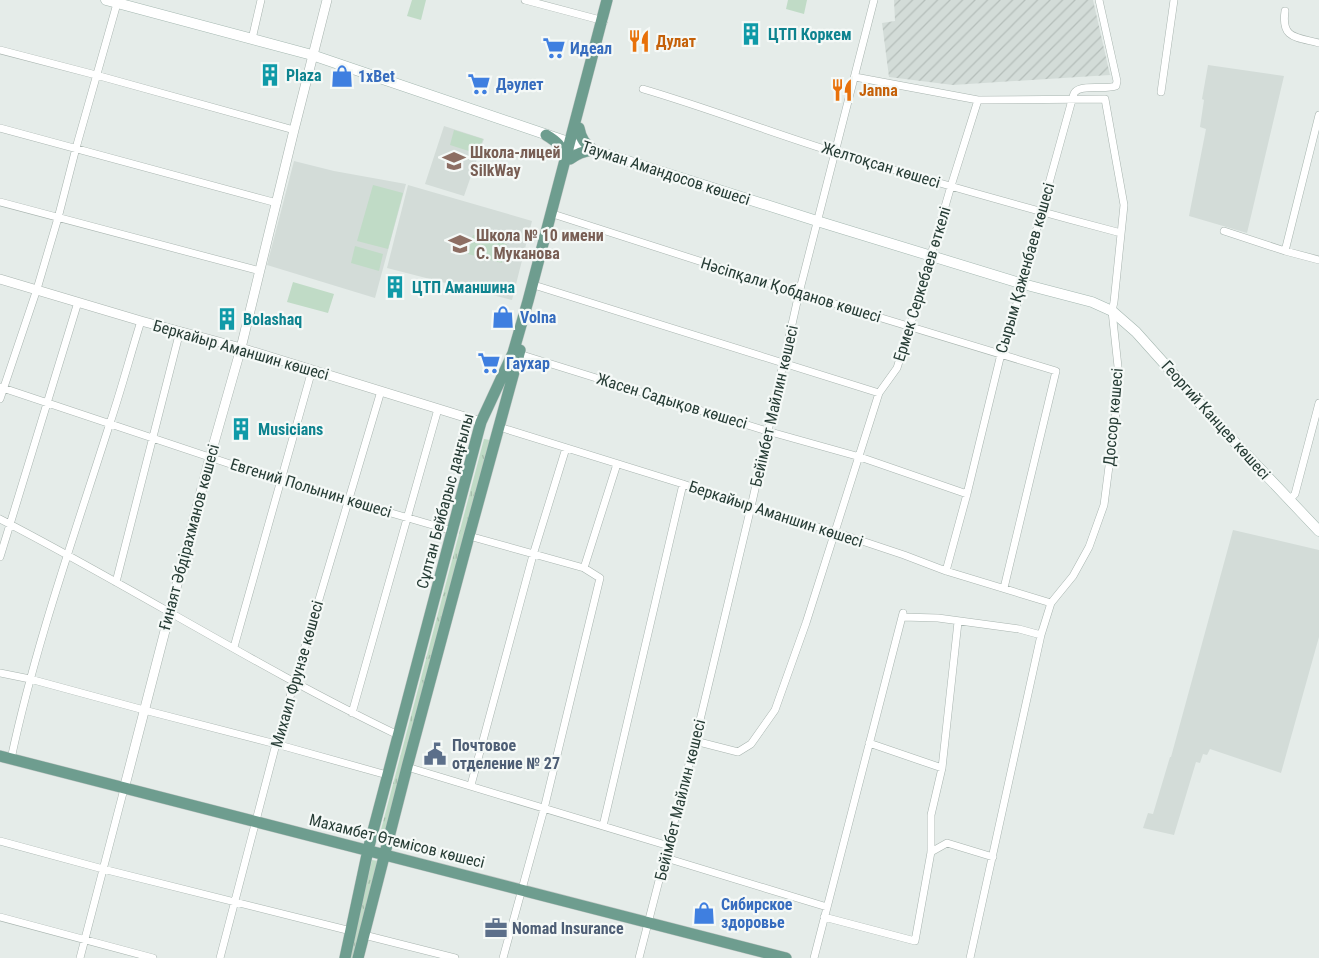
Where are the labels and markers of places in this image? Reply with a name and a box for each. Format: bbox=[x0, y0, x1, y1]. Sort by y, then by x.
building icon: ЦТП Коркем bbox=[738, 21, 764, 47]
place label: ЦТП Коркем bbox=[768, 25, 852, 44]
restaurant icon: Дулат bbox=[626, 28, 652, 54]
place label: Дулат bbox=[656, 32, 696, 51]
supermarket icon: Идеал bbox=[541, 35, 567, 61]
place label: Идеал bbox=[570, 39, 612, 58]
building icon: Plaza bbox=[257, 62, 283, 88]
shop icon: 1xBet bbox=[329, 63, 355, 89]
place label: Plaza bbox=[286, 66, 322, 85]
place label: 1xBet bbox=[358, 67, 395, 86]
supermarket icon: Дәулет bbox=[466, 71, 492, 97]
place label: Дәулет bbox=[496, 75, 544, 94]
restaurant icon: Janna bbox=[829, 77, 855, 103]
place label: Janna bbox=[859, 81, 898, 100]
place label: Школа-лицей SilkWay bbox=[470, 143, 560, 180]
school or university icon: Школа-лицей SilkWay bbox=[441, 148, 467, 174]
place label: Школа № 10 имени С. Муканова bbox=[476, 226, 604, 263]
school or university icon: Школа № 10 имени С. Муканова bbox=[447, 231, 473, 257]
building icon: ЦТП Аманшина bbox=[382, 274, 408, 300]
place label: ЦТП Аманшина bbox=[412, 278, 516, 297]
shop icon: Volna bbox=[490, 304, 516, 330]
building icon: Bolashaq bbox=[214, 306, 240, 332]
place label: Volna bbox=[520, 308, 557, 327]
place label: Bolashaq bbox=[243, 310, 302, 329]
supermarket icon: Гаухар bbox=[476, 350, 502, 376]
place label: Гаухар bbox=[506, 354, 550, 373]
building icon: Musicians bbox=[228, 416, 254, 442]
place label: Musicians bbox=[258, 420, 323, 439]
place label: Почтовое отделение № 27 bbox=[452, 736, 560, 773]
public building icon: Почтовое отделение № 27 bbox=[422, 741, 448, 767]
place label: Сибирское здоровье bbox=[721, 895, 793, 932]
shop icon: Сибирское здоровье bbox=[691, 900, 717, 926]
office icon: Nomad Insurance bbox=[483, 915, 509, 941]
place label: Nomad Insurance bbox=[512, 919, 624, 938]

